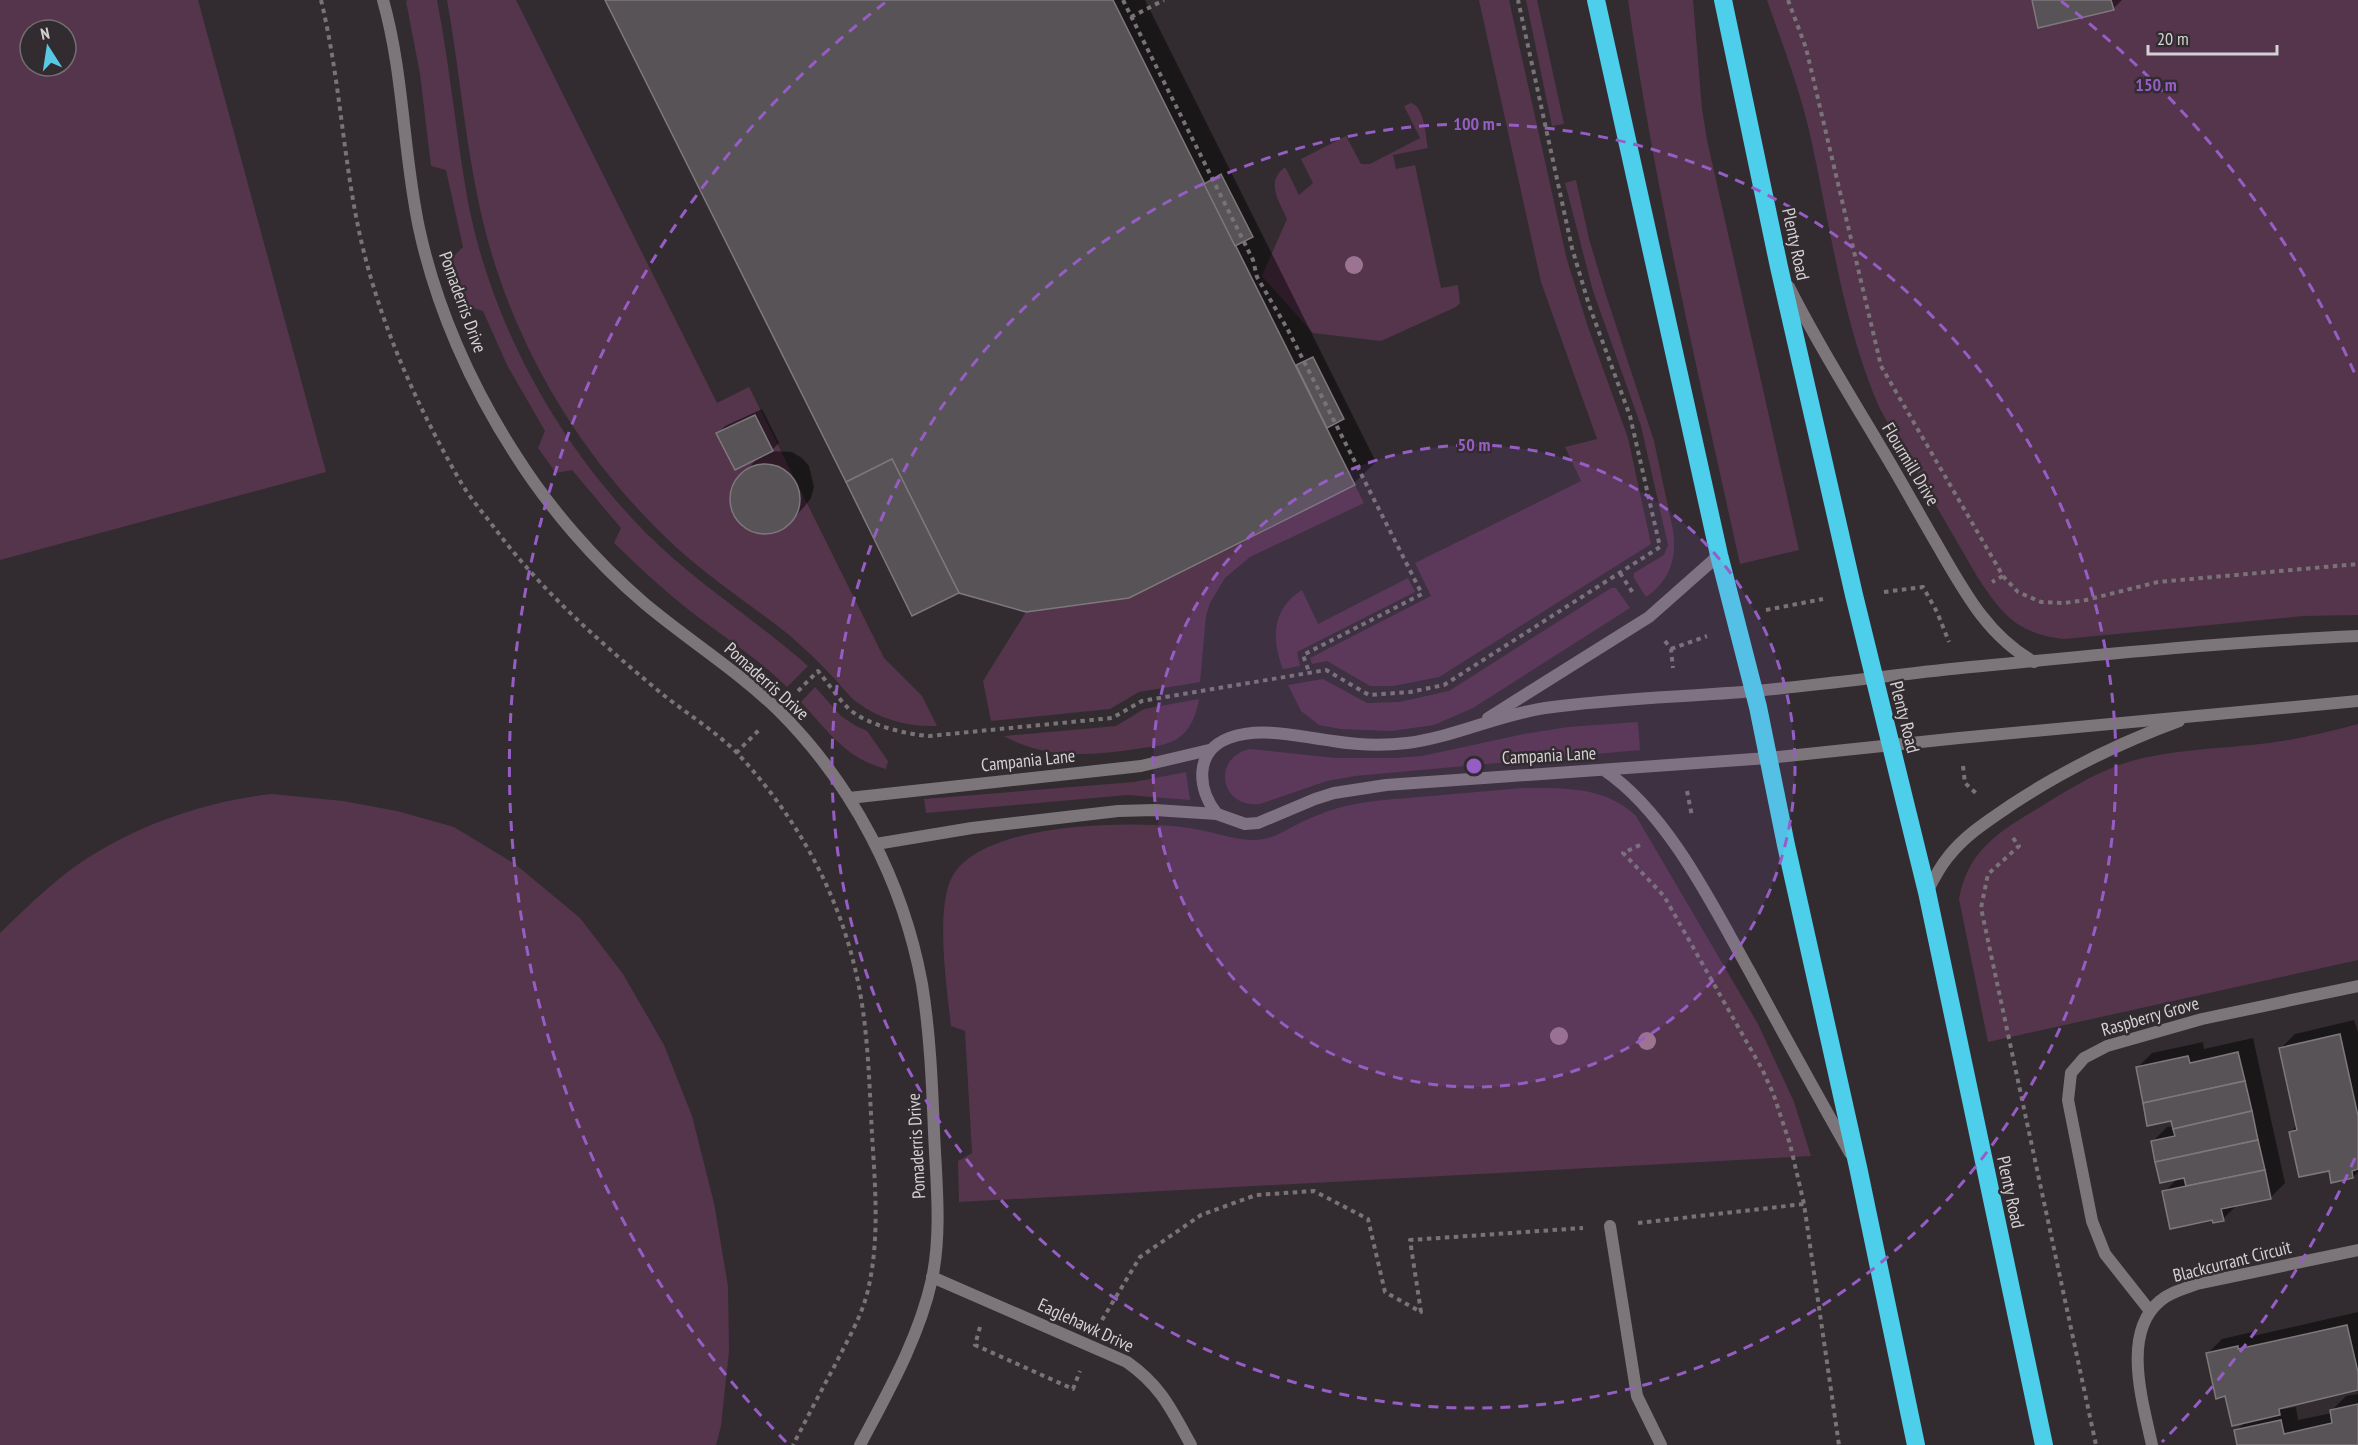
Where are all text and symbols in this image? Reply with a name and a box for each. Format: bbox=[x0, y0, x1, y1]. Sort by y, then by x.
north arrow bbox=[18, 18, 78, 78]
scale bar bbox=[2148, 18, 2277, 56]
text: N bbox=[39, 23, 51, 44]
text: 20 m bbox=[2157, 27, 2189, 50]
text: 150 m bbox=[2135, 73, 2177, 96]
text: 100 m bbox=[1453, 112, 1495, 135]
street label: Plenty Road bbox=[1777, 206, 1815, 282]
street label: Pomaderris Drive bbox=[434, 248, 492, 356]
street label: Flourmill Drive bbox=[1877, 418, 1945, 510]
text: 50 m bbox=[1458, 433, 1490, 456]
street label: Pomaderris Drive bbox=[720, 637, 814, 725]
street label: Plenty Road bbox=[1885, 679, 1925, 755]
street label: Campania Lane bbox=[1501, 741, 1597, 769]
street label: Campania Lane bbox=[980, 744, 1076, 776]
centre of rings bbox=[1464, 756, 1484, 776]
street label: Raspberry Grove bbox=[2098, 991, 2202, 1041]
street label: Pomaderris Drive bbox=[902, 1093, 930, 1199]
street label: Plenty Road bbox=[1992, 1154, 2030, 1230]
street label: Blackcurrant Circuit bbox=[2170, 1235, 2294, 1287]
street label: Eaglehawk Drive bbox=[1034, 1293, 1138, 1357]

